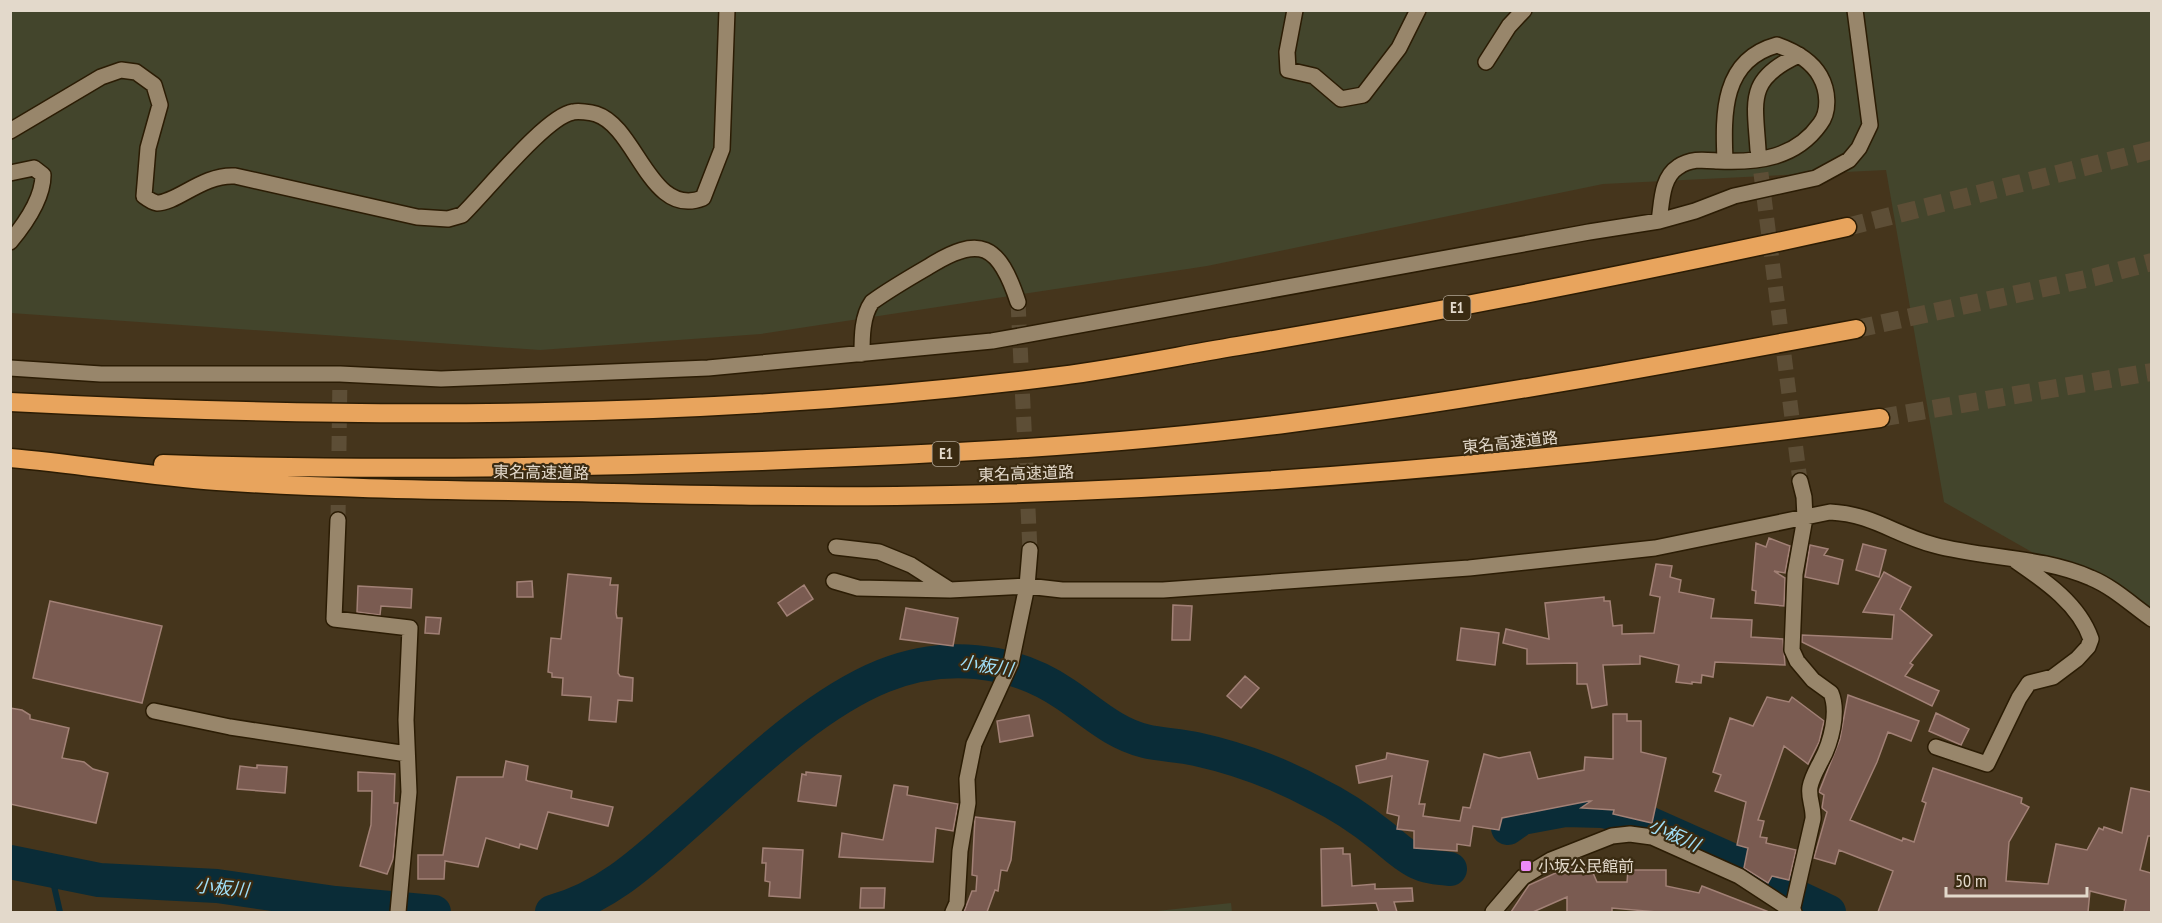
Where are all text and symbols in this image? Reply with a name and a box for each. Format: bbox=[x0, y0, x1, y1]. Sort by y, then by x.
road number: E1 bbox=[1444, 296, 1470, 320]
street label: 東名高速道路 bbox=[1461, 427, 1559, 457]
road number: E1 bbox=[932, 442, 960, 466]
street label: 東名高速道路 bbox=[493, 461, 589, 483]
street label: 東名高速道路 bbox=[978, 461, 1074, 485]
water label: 小板川 bbox=[958, 650, 1017, 681]
water label: 小板川 bbox=[1645, 813, 1705, 857]
place label: 小坂公民館前 bbox=[1538, 856, 1634, 876]
marker: 小坂公民館前 bbox=[1519, 859, 1533, 873]
scale bar bbox=[1946, 860, 2087, 898]
text: 50 m bbox=[1955, 869, 1987, 892]
water label: 小板川 bbox=[194, 874, 252, 901]

